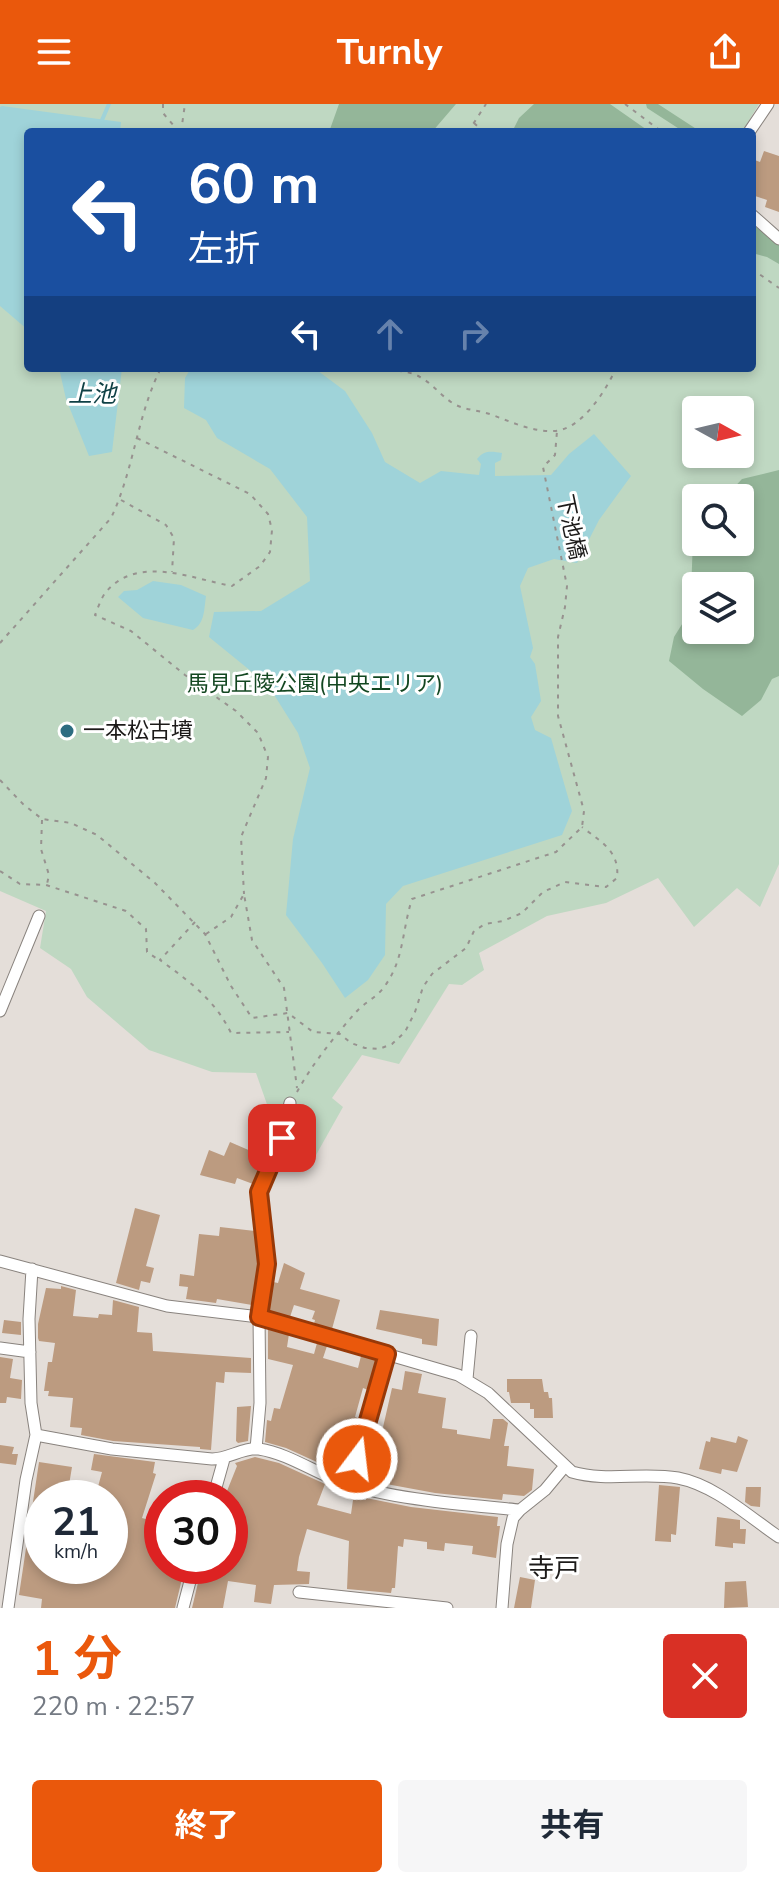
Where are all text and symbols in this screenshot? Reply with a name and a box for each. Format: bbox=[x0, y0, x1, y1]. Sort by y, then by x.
text: Turnly bbox=[337, 28, 442, 77]
icon: menu bbox=[32, 30, 76, 74]
icon: share bbox=[703, 30, 747, 74]
text: 60 m bbox=[188, 146, 319, 223]
icon: left bbox=[56, 160, 160, 264]
text: 左折 bbox=[188, 225, 260, 274]
icon: left bbox=[284, 312, 328, 356]
icon: ahead bbox=[368, 312, 412, 356]
icon: right bbox=[452, 312, 496, 356]
water label: 上池 bbox=[68, 378, 118, 410]
north arrow bbox=[682, 396, 754, 468]
map controls bbox=[682, 396, 754, 644]
button: search bbox=[682, 484, 754, 556]
street label: 下池橋 bbox=[549, 492, 593, 562]
button: layers bbox=[682, 572, 754, 644]
park label: 馬見丘陵公園(中央エリア) bbox=[187, 669, 443, 699]
place label: 一本松古墳 bbox=[83, 716, 193, 746]
marker: 一本松古墳 bbox=[58, 722, 76, 740]
pin bbox=[248, 1104, 316, 1172]
icon: arrive bbox=[260, 1116, 304, 1160]
position arrow bbox=[315, 1417, 399, 1501]
speed limit sign: 30 bbox=[144, 1480, 248, 1584]
text: 21 bbox=[52, 1495, 100, 1549]
text: km/h bbox=[54, 1538, 98, 1565]
district label: 寺戸 bbox=[528, 1551, 580, 1586]
text: 1 分 bbox=[32, 1626, 122, 1692]
button: close bbox=[663, 1634, 747, 1718]
text: 220 m · 22:57 bbox=[32, 1689, 195, 1724]
button: 終了 bbox=[32, 1780, 382, 1872]
button: 共有 bbox=[398, 1780, 747, 1872]

